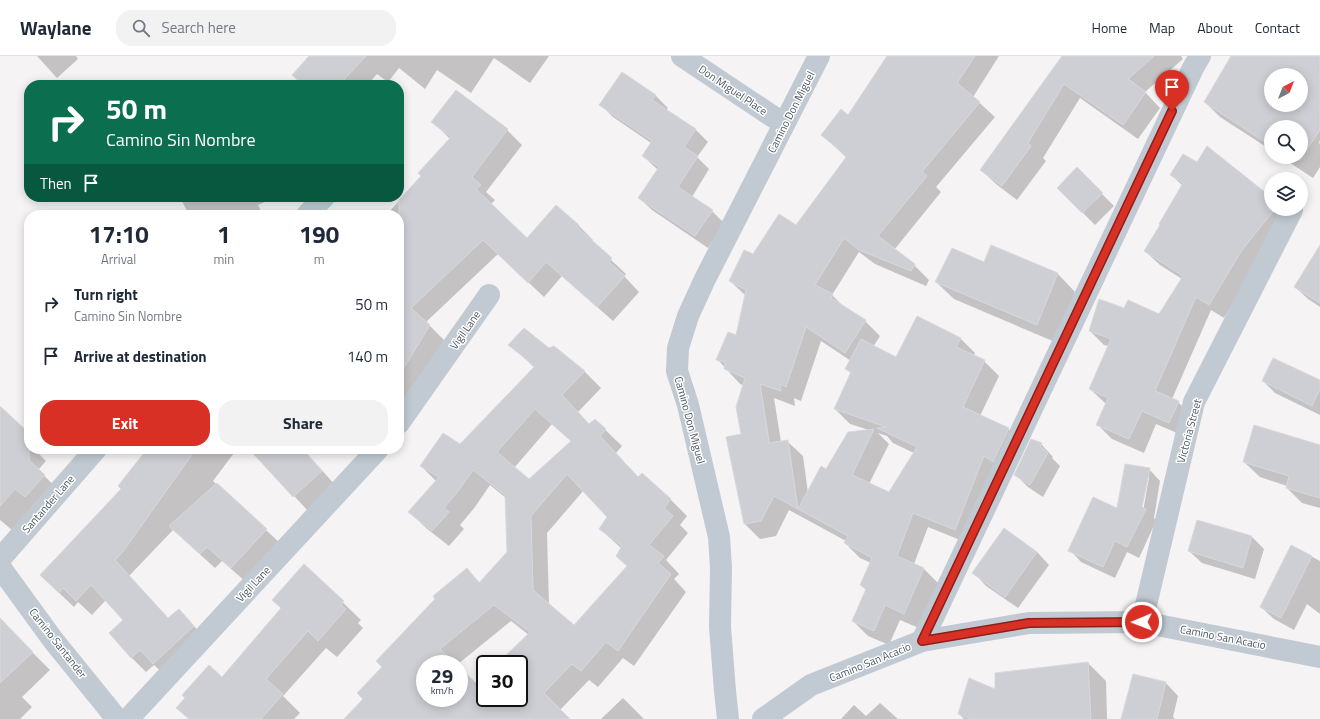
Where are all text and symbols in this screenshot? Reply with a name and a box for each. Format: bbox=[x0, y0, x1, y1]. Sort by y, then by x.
search box bbox=[116, 10, 396, 46]
text: Waylane bbox=[20, 13, 92, 42]
text: Search here bbox=[162, 16, 236, 39]
icon: search bbox=[130, 17, 152, 39]
text: Home bbox=[1092, 17, 1127, 38]
text: Map bbox=[1149, 17, 1175, 38]
text: About bbox=[1197, 17, 1233, 38]
text: Contact bbox=[1255, 17, 1300, 38]
street label: Don Miguel Place bbox=[695, 61, 771, 119]
street label: Camino Don Miguel bbox=[764, 68, 818, 156]
north arrow bbox=[1264, 68, 1308, 112]
map controls bbox=[1264, 68, 1308, 216]
pin bbox=[1155, 70, 1189, 111]
icon: arrive bbox=[1161, 76, 1183, 98]
text: 50 m bbox=[106, 87, 167, 130]
icon: right bbox=[40, 96, 92, 148]
button: search bbox=[1264, 120, 1308, 164]
text: Camino Sin Nombre bbox=[106, 126, 256, 153]
text: Then bbox=[40, 172, 72, 195]
icon: arrive bbox=[80, 172, 102, 194]
button: layers bbox=[1264, 172, 1308, 216]
text: 17:10 bbox=[89, 216, 149, 252]
text: 1 bbox=[217, 216, 231, 252]
text: 190 bbox=[299, 216, 339, 252]
text: Arrival bbox=[101, 249, 136, 269]
text: min bbox=[213, 249, 234, 269]
text: m bbox=[314, 249, 325, 269]
text: Turn right bbox=[74, 283, 138, 306]
icon: right bbox=[40, 293, 62, 315]
text: 50 m bbox=[355, 293, 388, 316]
text: Camino Sin Nombre bbox=[74, 306, 182, 326]
street label: Vigil Lane bbox=[446, 307, 484, 353]
icon: arrive bbox=[40, 345, 62, 367]
text: Arrive at destination bbox=[74, 345, 207, 368]
text: 140 m bbox=[347, 345, 388, 368]
street label: Camino Don Miguel bbox=[671, 375, 709, 465]
street label: Victoria Street bbox=[1173, 397, 1205, 465]
button: Exit bbox=[40, 400, 210, 446]
button: Share bbox=[218, 400, 388, 446]
street label: Santander Lane bbox=[18, 471, 78, 537]
street label: Vigil Lane bbox=[232, 562, 274, 606]
position arrow bbox=[1121, 601, 1163, 643]
street label: Camino Santander bbox=[26, 605, 91, 682]
street label: Camino San Acacio bbox=[1179, 621, 1267, 653]
street label: Camino San Acacio bbox=[827, 638, 913, 686]
speed limit sign: 30 bbox=[476, 655, 528, 707]
text: 29 bbox=[431, 660, 453, 691]
text: km/h bbox=[431, 683, 453, 698]

